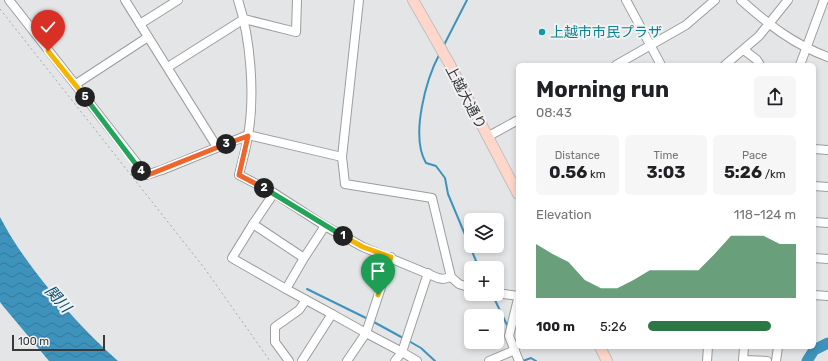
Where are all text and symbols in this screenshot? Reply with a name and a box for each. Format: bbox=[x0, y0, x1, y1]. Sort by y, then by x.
pin bbox=[31, 10, 65, 51]
icon: check bbox=[37, 16, 59, 38]
place label: 上越市市民プラザ bbox=[550, 24, 662, 41]
marker: 上越市市民プラザ bbox=[537, 27, 547, 37]
street label: 上越大通り bbox=[442, 62, 489, 132]
text: Morning run bbox=[536, 76, 669, 103]
button: share bbox=[754, 76, 796, 118]
pin: 5 bbox=[75, 87, 95, 107]
text: 5 bbox=[81, 90, 89, 103]
text: 08:43 bbox=[536, 105, 572, 120]
pin: 3 bbox=[216, 134, 236, 154]
text: 3 bbox=[222, 137, 230, 150]
text: Distance bbox=[555, 149, 600, 162]
text: Time bbox=[654, 149, 678, 162]
text: Pace bbox=[742, 149, 767, 162]
pin: 4 bbox=[131, 161, 151, 181]
text: 0.56 bbox=[549, 162, 587, 182]
text: 3:03 bbox=[647, 162, 685, 182]
text: 5:26 bbox=[724, 162, 762, 182]
text: 4 bbox=[137, 164, 145, 177]
text: km bbox=[587, 168, 606, 181]
text: /km bbox=[762, 168, 785, 181]
pin: 2 bbox=[254, 178, 274, 198]
text: 2 bbox=[260, 181, 268, 194]
text: Elevation bbox=[536, 207, 592, 222]
text: 118–124 m bbox=[734, 207, 796, 222]
map controls bbox=[464, 213, 504, 349]
button: layers bbox=[464, 213, 504, 253]
pin: 1 bbox=[333, 226, 353, 246]
text: 1 bbox=[340, 229, 346, 242]
pin bbox=[361, 254, 395, 295]
icon: arrive bbox=[367, 260, 389, 282]
button: + bbox=[464, 261, 504, 301]
water label: 関川 bbox=[41, 282, 76, 318]
button: − bbox=[464, 309, 504, 349]
text: 100 m bbox=[536, 319, 575, 334]
text: 5:26 bbox=[600, 319, 627, 334]
scale bar bbox=[12, 333, 105, 352]
text: 100 m bbox=[18, 335, 49, 348]

